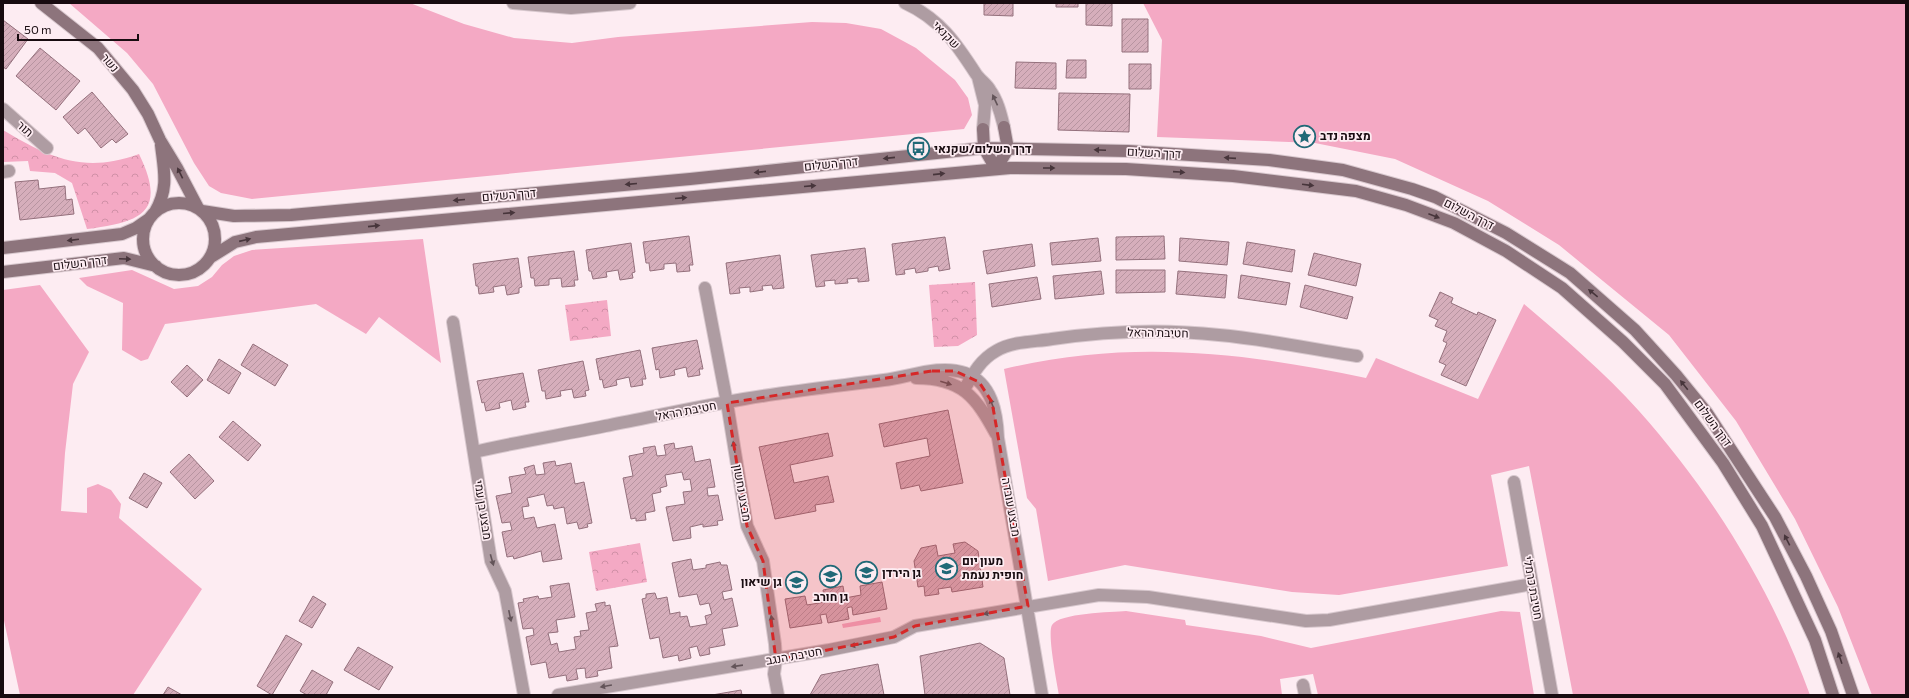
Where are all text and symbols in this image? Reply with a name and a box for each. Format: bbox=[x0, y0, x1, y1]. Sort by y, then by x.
scale bar bbox=[18, 16, 138, 42]
street label: שקנאי bbox=[930, 18, 963, 51]
text: 50 m bbox=[24, 22, 52, 36]
street label: נשר bbox=[99, 50, 122, 74]
one-way arrow bbox=[992, 94, 998, 105]
street label: תור bbox=[15, 117, 37, 139]
place icon: מצפה נדב bbox=[1291, 123, 1317, 149]
place label: מצפה נדב bbox=[1320, 128, 1371, 142]
bus stop icon: דרך השלום/שקנאי bbox=[906, 136, 932, 162]
place label: דרך השלום/שקנאי bbox=[934, 141, 1032, 155]
street label: דרך השלום bbox=[1127, 144, 1182, 160]
one-way arrow bbox=[1093, 147, 1106, 153]
street label: דרך השלום bbox=[803, 153, 859, 173]
one-way arrow bbox=[1224, 154, 1236, 161]
one-way arrow bbox=[883, 155, 895, 161]
one-way arrow bbox=[1043, 165, 1056, 171]
one-way arrow bbox=[177, 168, 183, 179]
one-way arrow bbox=[754, 168, 766, 175]
one-way arrow bbox=[1173, 169, 1185, 176]
one-way arrow bbox=[933, 171, 946, 177]
one-way arrow bbox=[625, 181, 637, 188]
one-way arrow bbox=[1302, 182, 1314, 188]
one-way arrow bbox=[804, 183, 816, 190]
street label: דרך השלום bbox=[481, 185, 537, 203]
one-way arrow bbox=[675, 195, 687, 201]
street label: דרך השלום bbox=[1442, 195, 1497, 232]
one-way arrow bbox=[453, 197, 465, 203]
one-way arrow bbox=[503, 210, 515, 216]
one-way arrow bbox=[1428, 213, 1440, 219]
one-way arrow bbox=[368, 222, 380, 229]
one-way arrow bbox=[239, 236, 251, 242]
one-way arrow bbox=[67, 237, 79, 243]
street label: דרך השלום bbox=[52, 252, 108, 272]
one-way arrow bbox=[119, 256, 132, 262]
one-way arrow bbox=[1588, 288, 1599, 297]
street label: חטיבת הראל bbox=[1127, 324, 1189, 340]
one-way arrow bbox=[940, 380, 952, 386]
one-way arrow bbox=[1680, 380, 1689, 390]
street label: דרך השלום bbox=[1692, 396, 1735, 448]
street label: חטיבת הראל bbox=[654, 397, 717, 423]
one-way arrow bbox=[989, 397, 995, 409]
one-way arrow bbox=[731, 441, 737, 453]
street label: מבצע נחשון bbox=[731, 463, 755, 523]
street label: מבצע עובדה bbox=[1000, 476, 1024, 538]
street label: מבצע בן עמי bbox=[472, 479, 496, 541]
one-way arrow bbox=[1784, 534, 1790, 546]
one-way arrow bbox=[489, 553, 495, 566]
place label: מעון יום חופית נעמת bbox=[962, 553, 1023, 581]
school or university icon: מעון יום חופית נעמת bbox=[933, 555, 959, 581]
street label: חטיבת כרמלי bbox=[1522, 555, 1546, 621]
school or university icon: גן הירדן bbox=[854, 560, 880, 586]
school or university icon: גן חורב bbox=[818, 563, 844, 589]
place label: גן הירדן bbox=[882, 565, 921, 579]
school or university icon: גן שיאון bbox=[784, 569, 810, 595]
place label: גן שיאון bbox=[741, 574, 782, 588]
place label: גן חורב bbox=[813, 589, 849, 603]
one-way arrow bbox=[508, 609, 514, 622]
one-way arrow bbox=[983, 611, 995, 617]
one-way arrow bbox=[769, 615, 775, 627]
one-way arrow bbox=[850, 642, 862, 648]
street label: חטיבת הנגב bbox=[765, 643, 823, 667]
one-way arrow bbox=[1837, 652, 1843, 664]
one-way arrow bbox=[731, 663, 743, 669]
one-way arrow bbox=[600, 684, 613, 690]

